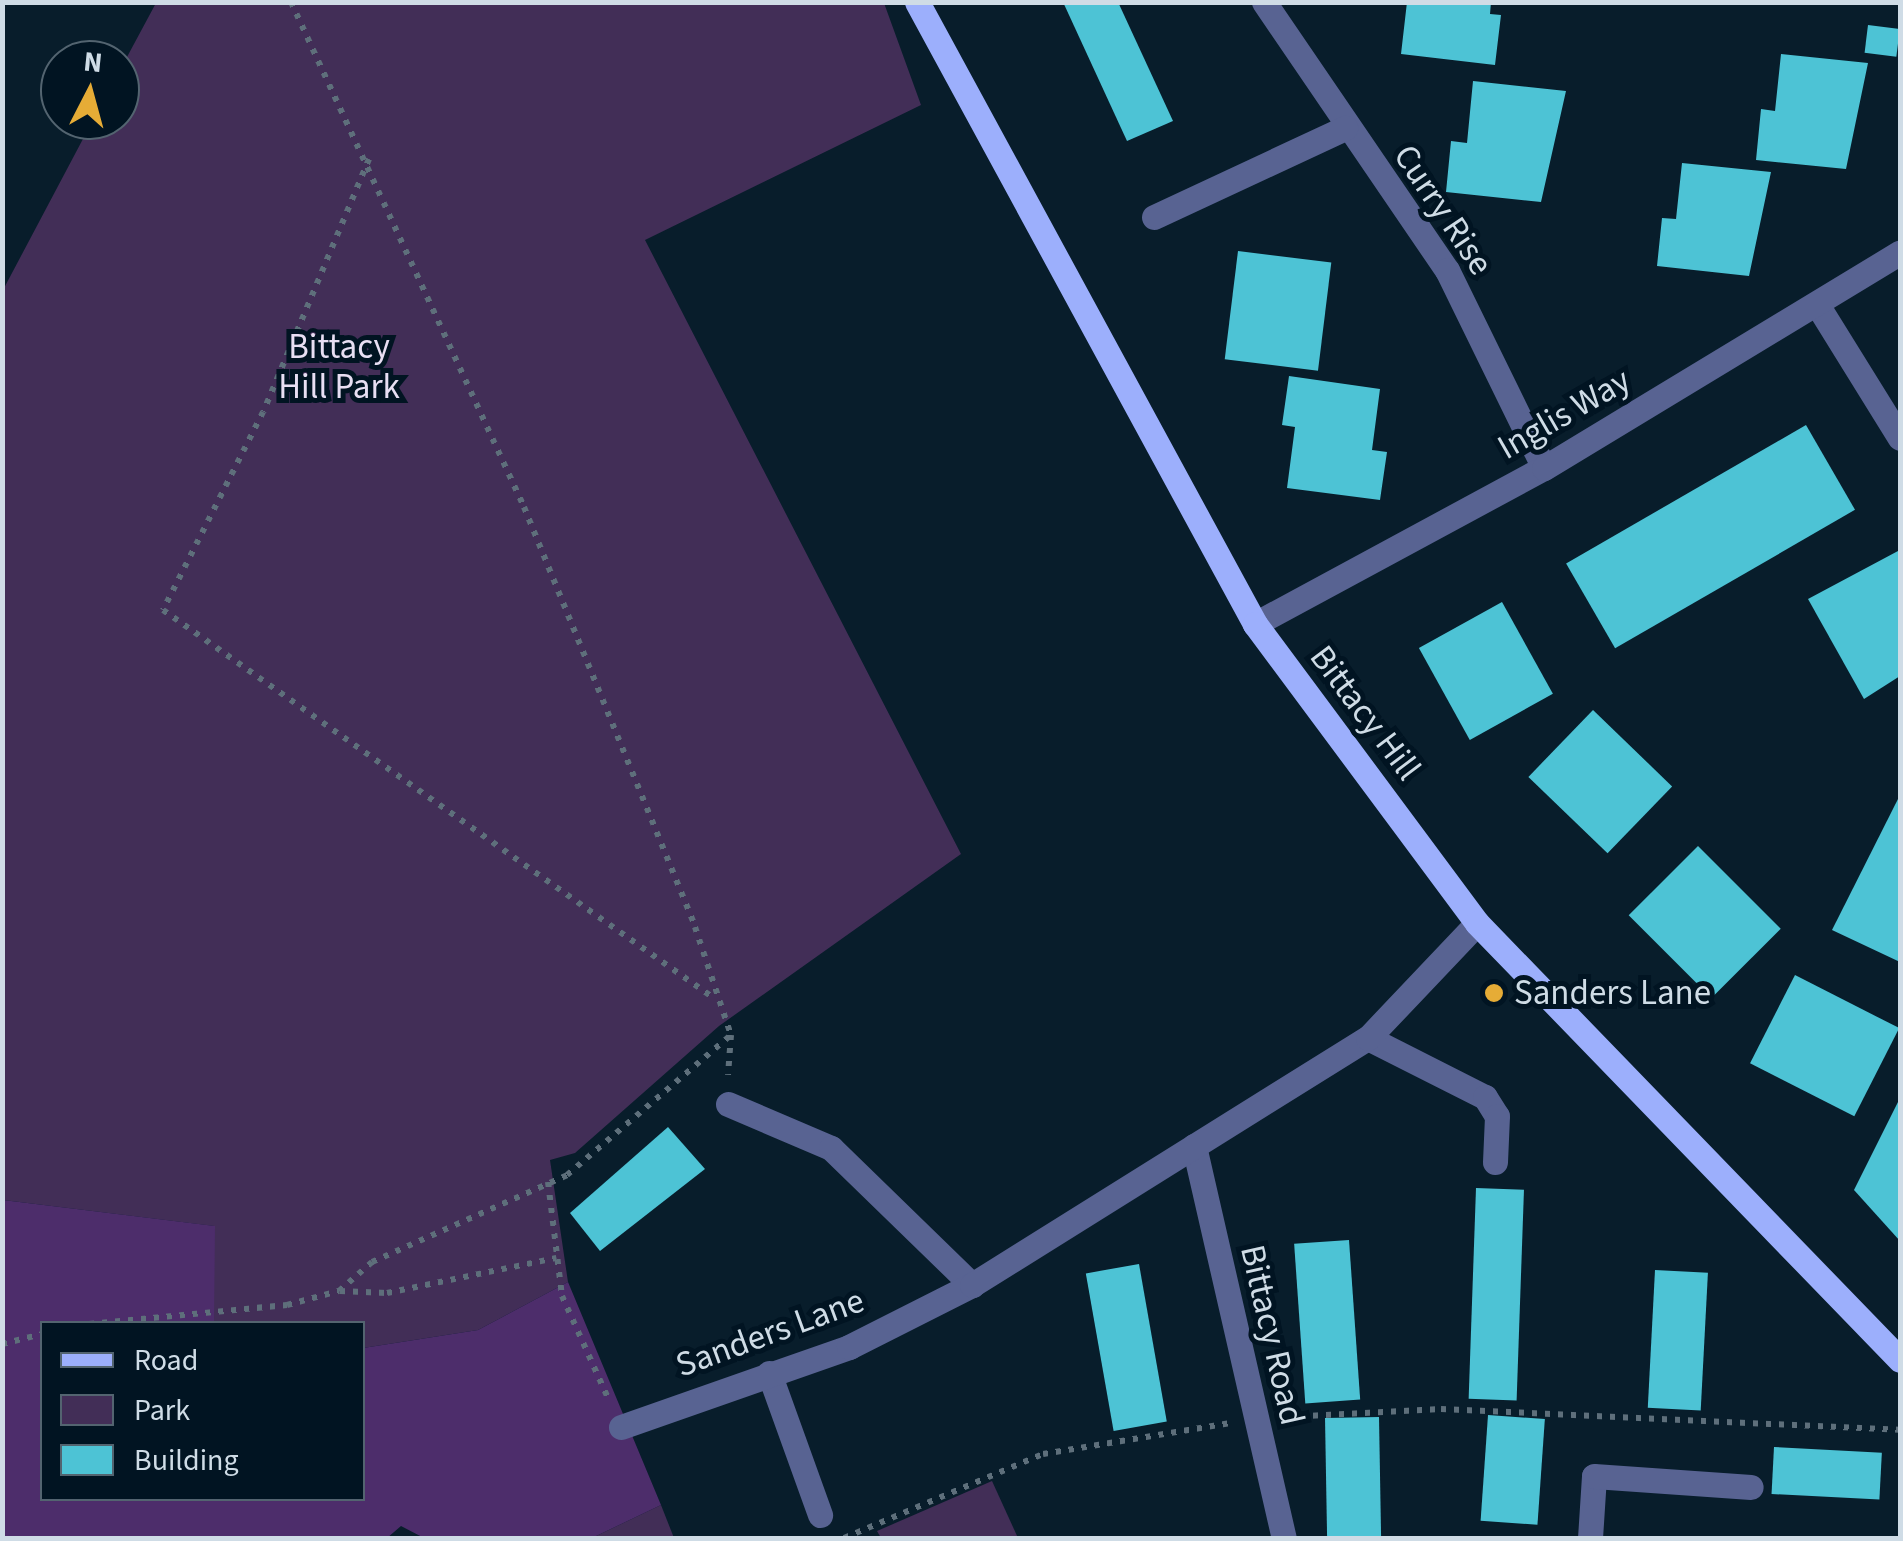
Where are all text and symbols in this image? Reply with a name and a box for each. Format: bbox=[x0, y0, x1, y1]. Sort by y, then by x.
north arrow bbox=[40, 40, 140, 140]
text: N bbox=[82, 41, 104, 83]
street label: Curry Rise bbox=[1384, 137, 1502, 283]
park label: Bittacy Hill Park bbox=[278, 326, 400, 408]
street label: Inglis Way bbox=[1490, 359, 1638, 469]
street label: Bittacy Hill bbox=[1301, 637, 1429, 789]
place label: Sanders Lane bbox=[1514, 972, 1711, 1014]
marker: Sanders Lane bbox=[1483, 982, 1505, 1004]
street label: Bittacy Road bbox=[1231, 1241, 1313, 1429]
street label: Sanders Lane bbox=[670, 1280, 870, 1386]
legend bbox=[40, 1321, 365, 1501]
text: Road bbox=[134, 1339, 198, 1382]
text: Park bbox=[134, 1389, 190, 1432]
text: Building bbox=[134, 1439, 239, 1482]

